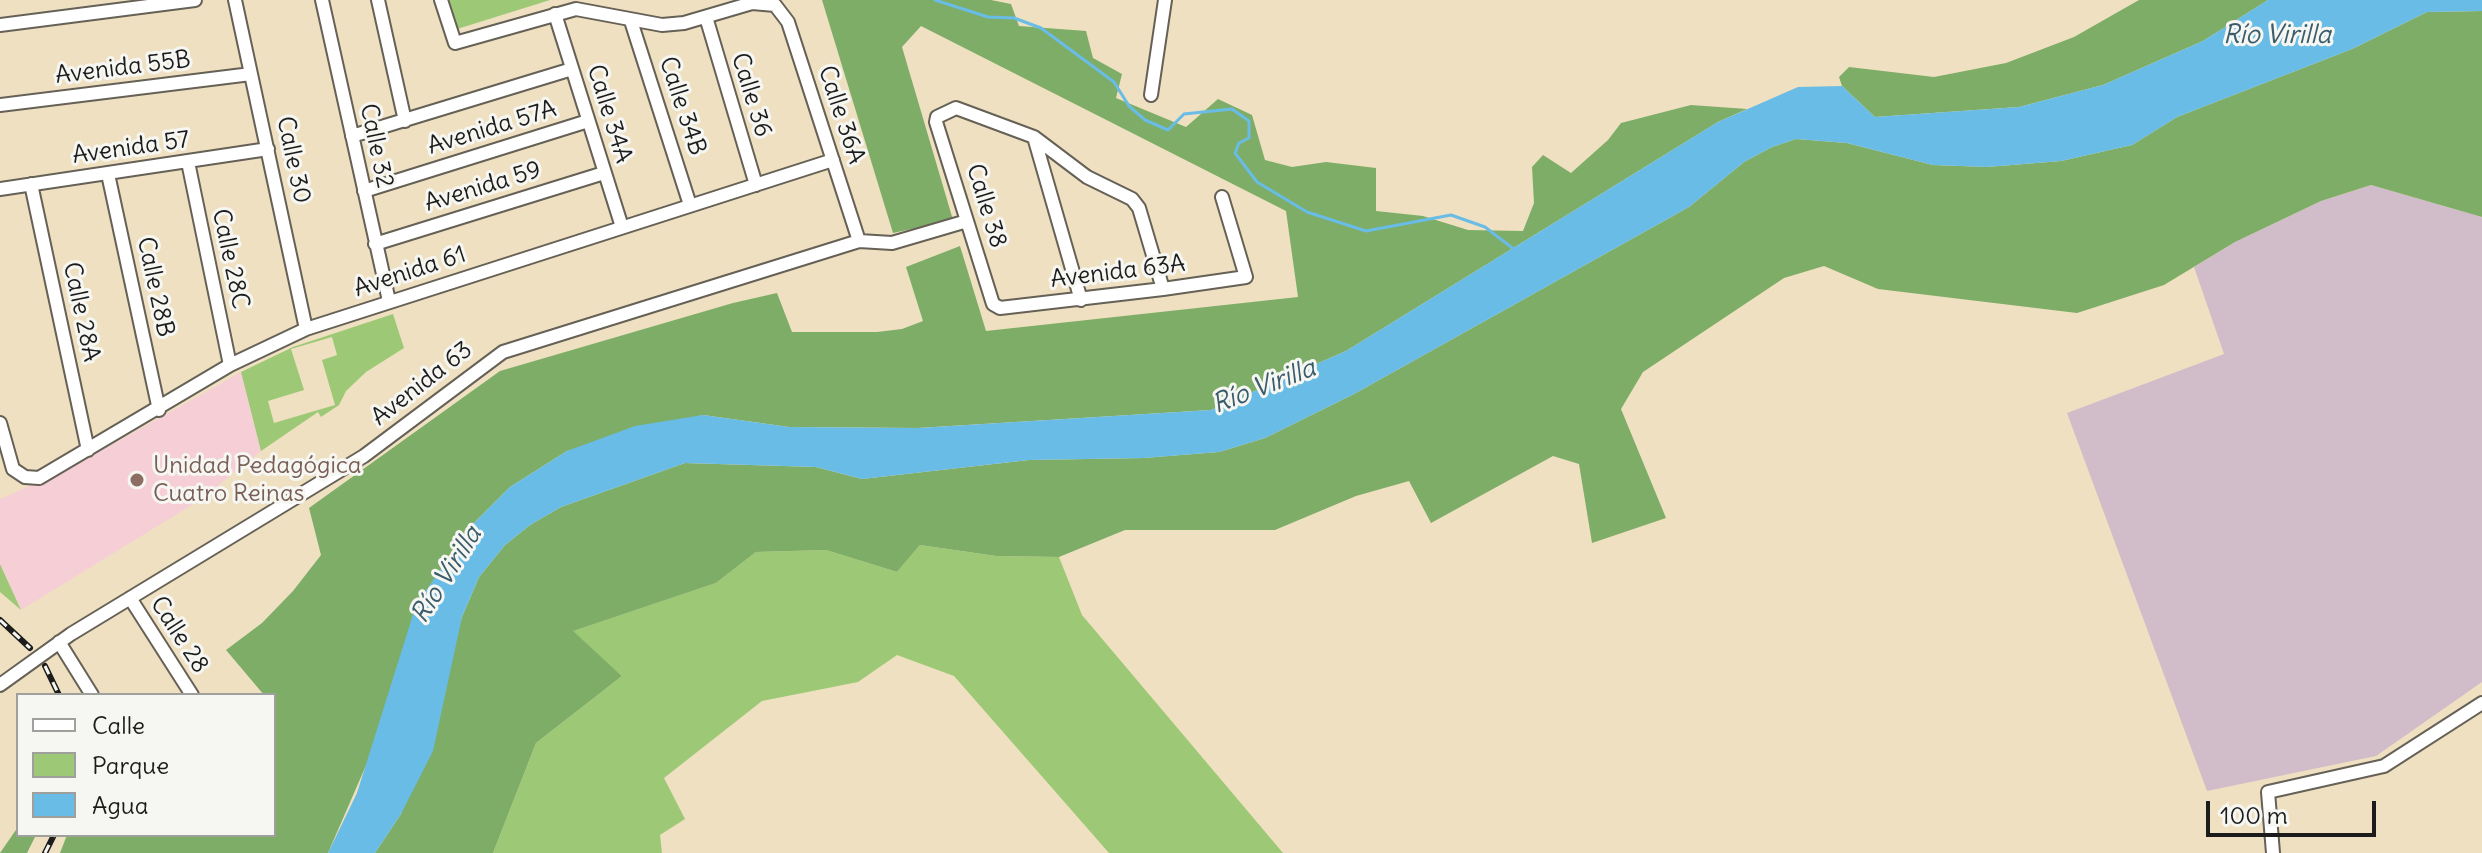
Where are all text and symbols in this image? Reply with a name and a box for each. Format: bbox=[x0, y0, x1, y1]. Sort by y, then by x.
water label: Río Virilla bbox=[2223, 20, 2331, 52]
street label: Avenida 55B bbox=[54, 45, 192, 91]
street label: Calle 36 bbox=[725, 50, 777, 140]
street label: Calle 34B bbox=[653, 53, 711, 159]
street label: Calle 34A bbox=[580, 61, 638, 167]
street label: Calle 36A bbox=[812, 62, 870, 168]
street label: Avenida 57A bbox=[424, 95, 560, 161]
street label: Calle 32 bbox=[353, 101, 399, 191]
street label: Calle 30 bbox=[270, 114, 316, 206]
street label: Avenida 57 bbox=[70, 126, 192, 170]
street label: Avenida 59 bbox=[421, 156, 545, 218]
street label: Calle 38 bbox=[960, 161, 1012, 251]
street label: Calle 28C bbox=[205, 206, 255, 312]
street label: Calle 28B bbox=[130, 234, 180, 340]
street label: Avenida 61 bbox=[350, 240, 470, 304]
street label: Avenida 63A bbox=[1049, 249, 1187, 295]
street label: Calle 28A bbox=[56, 260, 106, 364]
street label: Avenida 63 bbox=[366, 336, 478, 432]
water label: Río Virilla bbox=[1208, 353, 1320, 421]
place label: Unidad Pedagógica Cuatro Reinas bbox=[153, 452, 362, 508]
marker: Unidad Pedagógica Cuatro Reinas bbox=[128, 471, 146, 489]
water label: Río Virilla bbox=[405, 521, 489, 629]
street label: Calle 28 bbox=[144, 591, 214, 679]
legend bbox=[16, 693, 276, 837]
text: Calle bbox=[92, 710, 145, 740]
text: Parque bbox=[92, 750, 169, 780]
scale bar bbox=[2210, 785, 2380, 835]
text: Agua bbox=[92, 790, 148, 820]
text: 100 m bbox=[2220, 800, 2288, 830]

